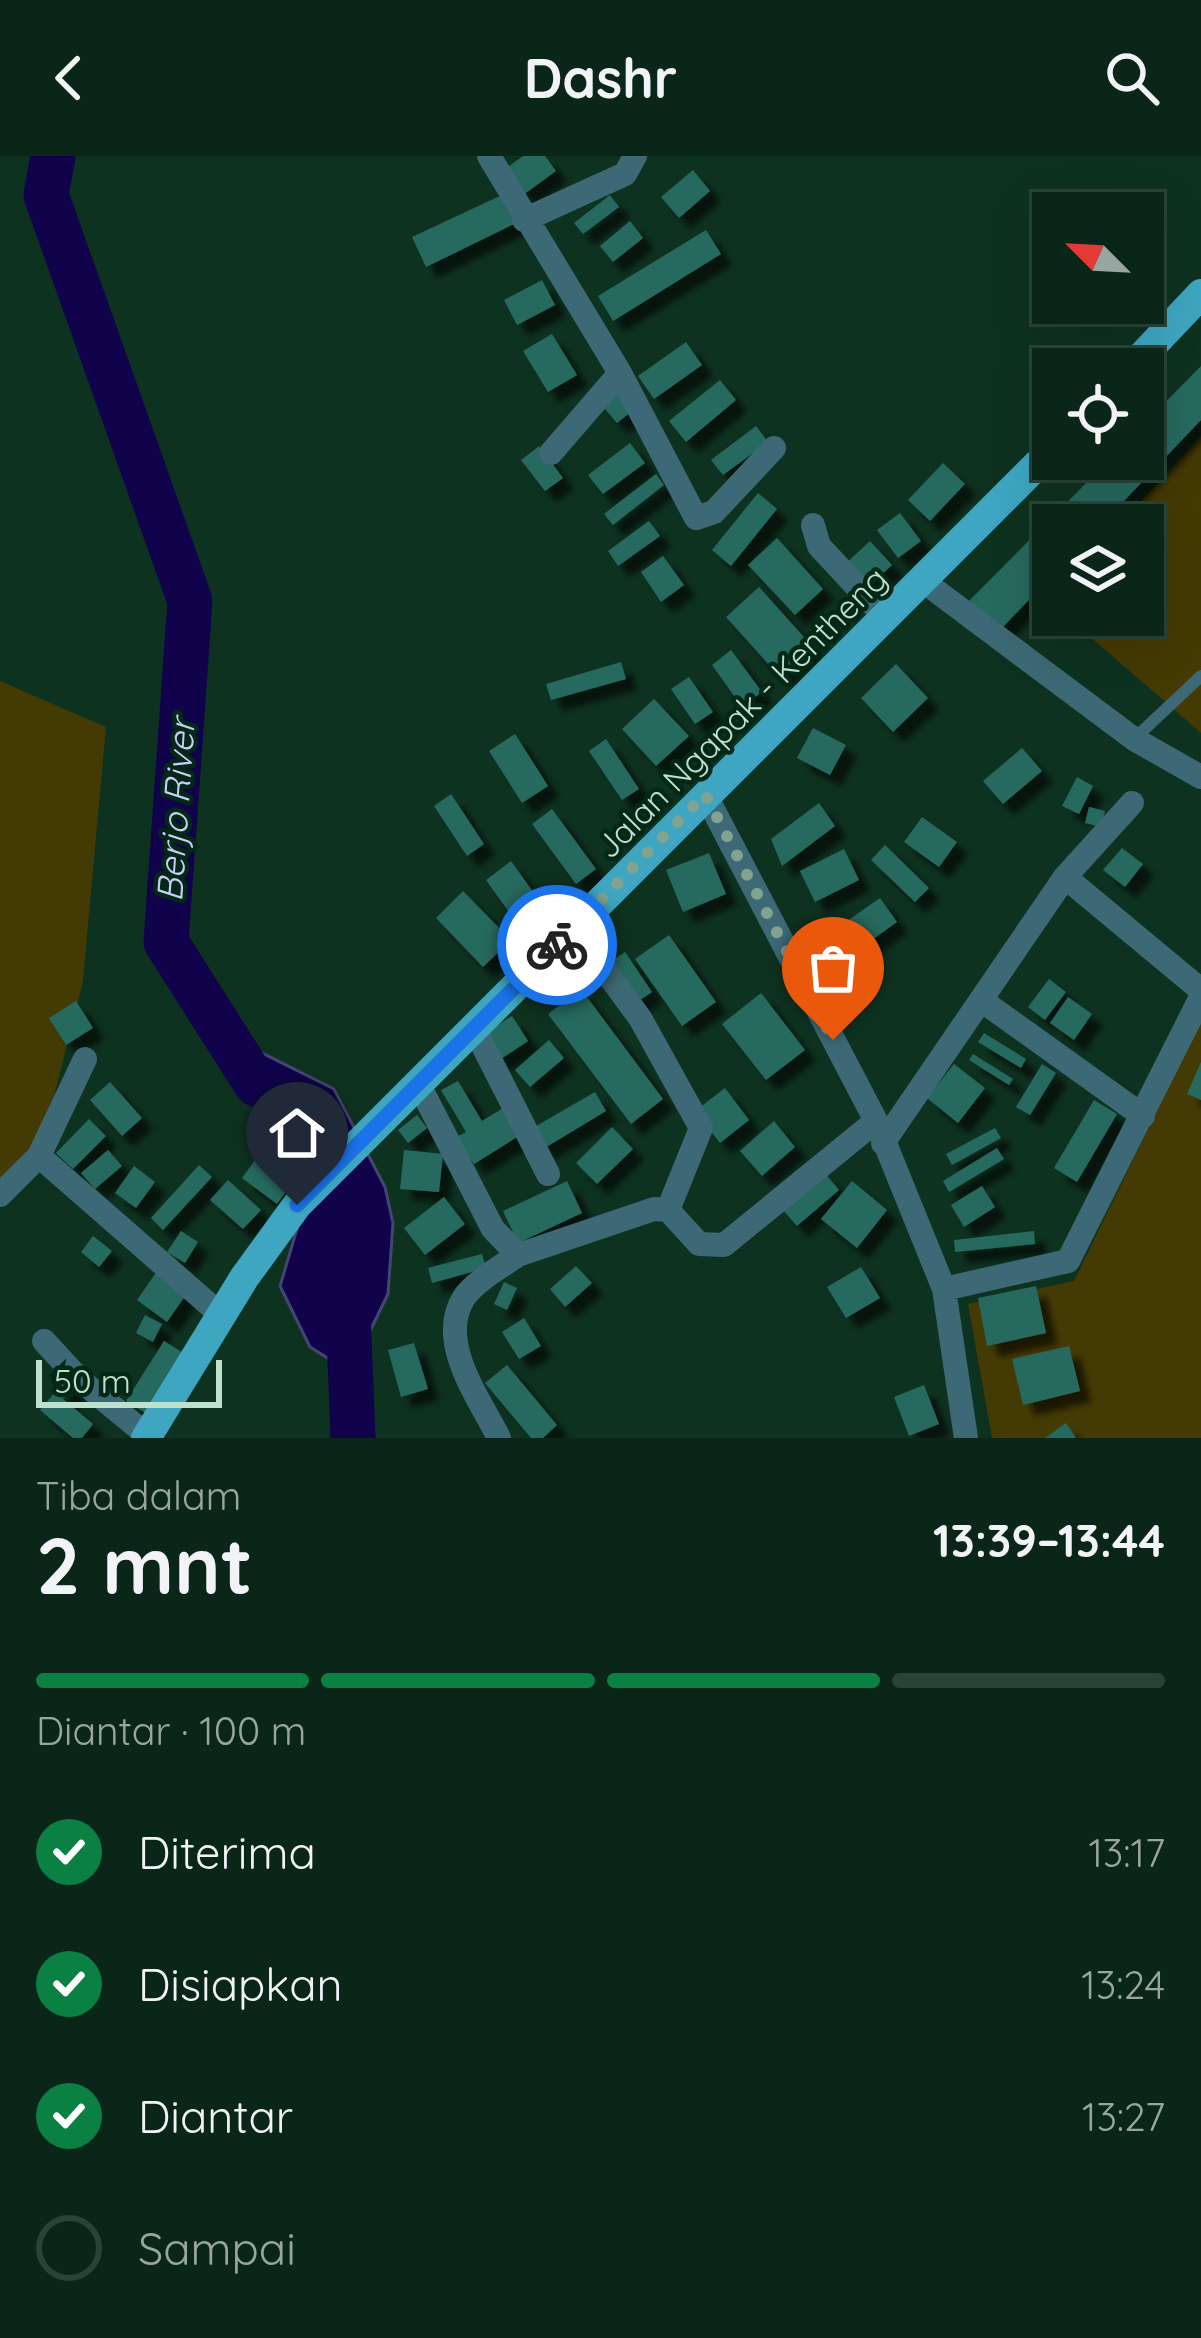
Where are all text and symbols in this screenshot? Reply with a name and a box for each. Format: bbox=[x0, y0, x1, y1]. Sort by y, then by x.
text: Dashr bbox=[524, 44, 677, 112]
icon: back bbox=[36, 45, 102, 111]
icon: search bbox=[1099, 45, 1165, 111]
north arrow bbox=[1032, 192, 1164, 324]
map controls bbox=[1032, 192, 1164, 636]
button: locate bbox=[1032, 348, 1164, 480]
button: layers bbox=[1032, 504, 1164, 636]
street label: Jalan Ngapak - Kentheng bbox=[587, 558, 895, 866]
water label: Berjo River bbox=[146, 713, 204, 903]
courier bbox=[497, 885, 617, 1005]
icon: bike bbox=[524, 912, 590, 978]
pin bbox=[782, 917, 884, 1040]
icon: bag bbox=[800, 935, 866, 1001]
pin bbox=[246, 1082, 348, 1205]
icon: home bbox=[264, 1100, 330, 1166]
scale bar bbox=[36, 1354, 222, 1407]
text: 50 m bbox=[54, 1360, 131, 1401]
text: Tiba dalam bbox=[36, 1471, 241, 1520]
text: 13:39–13:44 bbox=[933, 1512, 1165, 1568]
text: 2 mnt bbox=[36, 1516, 253, 1614]
text: Diantar · 100 m bbox=[36, 1706, 306, 1755]
icon: check bbox=[36, 1819, 102, 1885]
text: Diterima bbox=[138, 1824, 316, 1880]
text: 13:17 bbox=[1088, 1828, 1165, 1877]
icon: check bbox=[36, 1951, 102, 2017]
text: Disiapkan bbox=[138, 1956, 342, 2012]
text: 13:24 bbox=[1081, 1960, 1165, 2009]
icon: check bbox=[36, 2083, 102, 2149]
text: Diantar bbox=[138, 2088, 293, 2144]
text: 13:27 bbox=[1082, 2092, 1165, 2141]
text: Sampai bbox=[138, 2220, 296, 2276]

